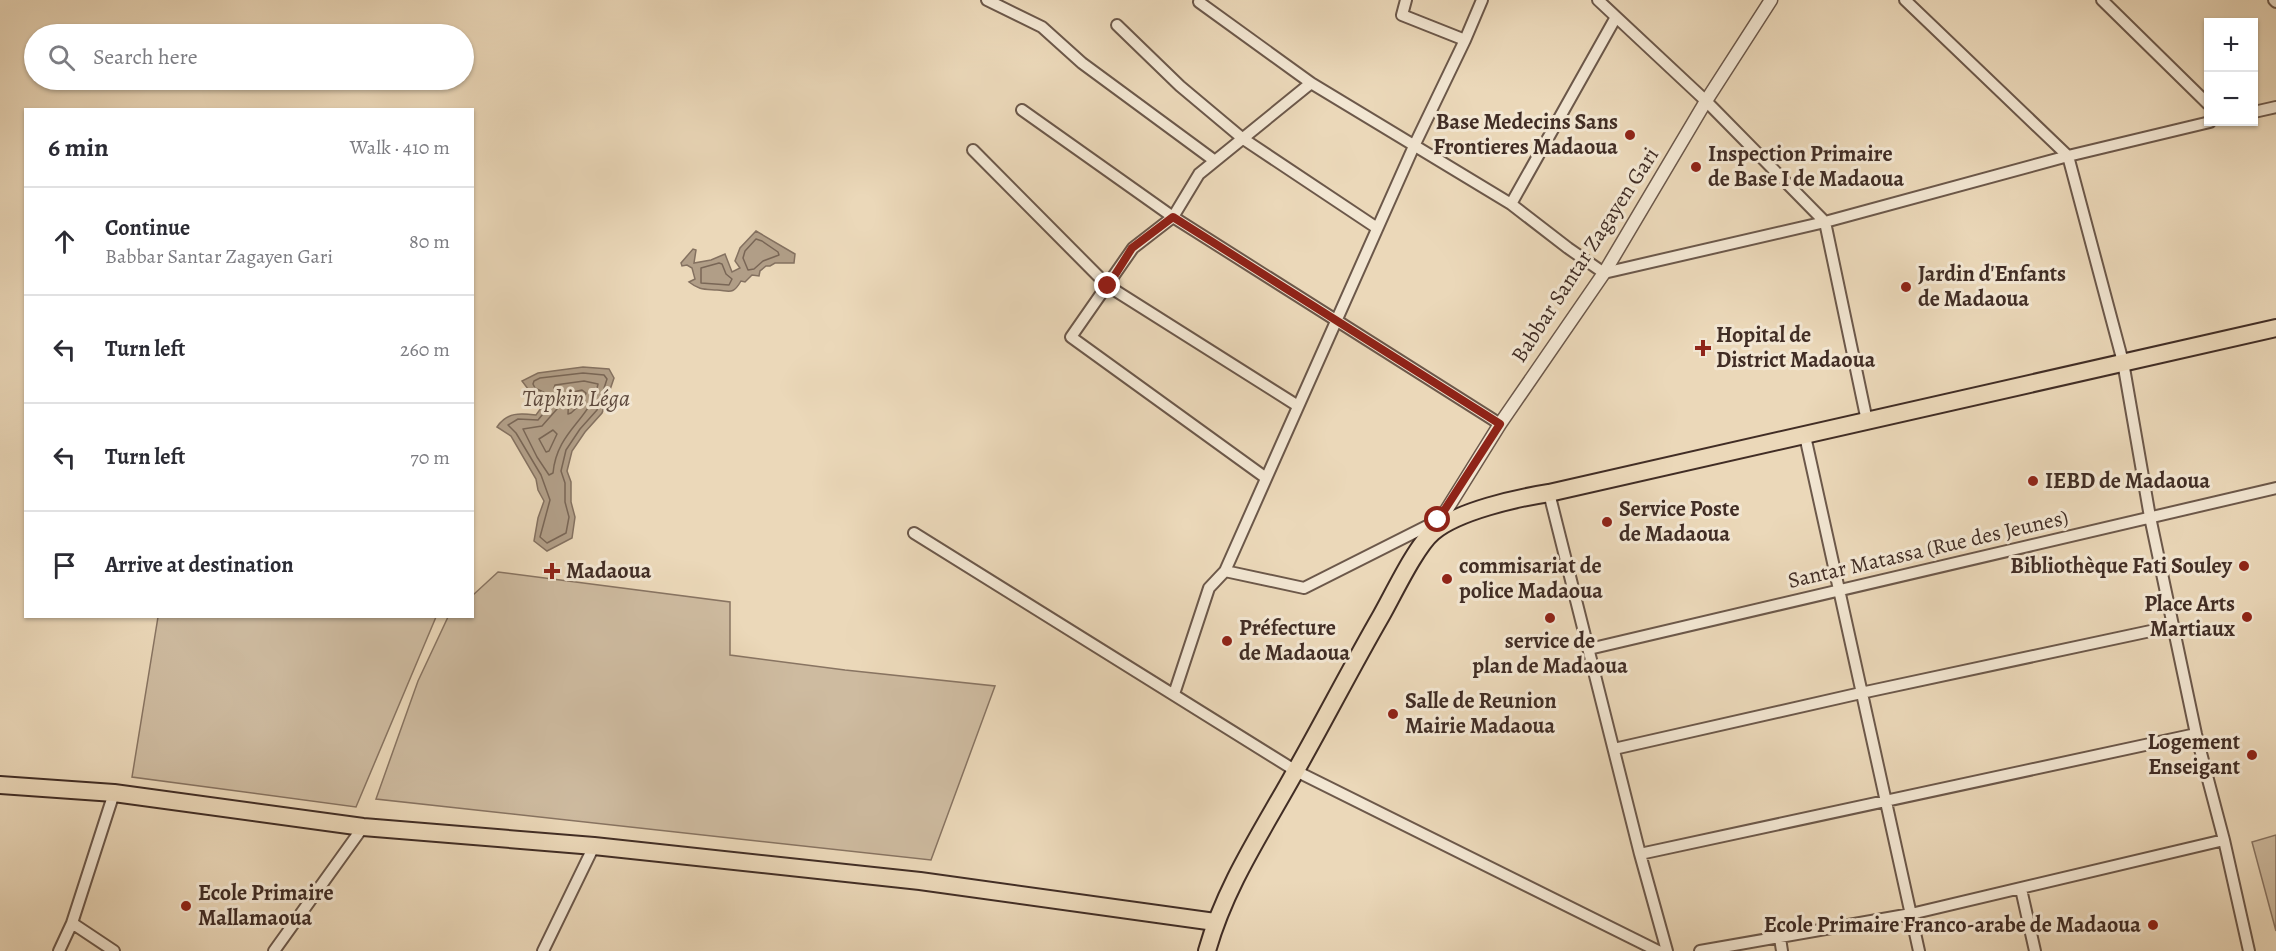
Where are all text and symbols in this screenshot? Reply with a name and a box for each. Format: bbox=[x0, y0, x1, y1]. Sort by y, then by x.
map controls bbox=[2204, 18, 2258, 126]
button: + bbox=[2204, 18, 2258, 72]
search box bbox=[24, 24, 474, 90]
icon: search bbox=[45, 41, 78, 74]
text: Search here bbox=[93, 42, 198, 72]
button: − bbox=[2204, 72, 2258, 126]
place label: Base Medecins Sans Frontieres Madaoua bbox=[1433, 107, 1618, 162]
marker: Base Medecins Sans Frontieres Madaoua bbox=[1623, 128, 1637, 142]
text: 6 min bbox=[48, 130, 109, 165]
text: Walk · 410 m bbox=[350, 134, 450, 161]
place label: Inspection Primaire de Base I de Madaoua bbox=[1708, 139, 1905, 194]
street label: Babbar Santar Zagayen Gari bbox=[1504, 142, 1666, 368]
marker: Inspection Primaire de Base I de Madaoua bbox=[1689, 160, 1703, 174]
text: Continue bbox=[105, 213, 190, 243]
icon: ahead bbox=[48, 225, 81, 258]
text: 80 m bbox=[409, 228, 450, 255]
text: Babbar Santar Zagayen Gari bbox=[105, 243, 333, 270]
place label: Jardin d'Enfants de Madaoua bbox=[1918, 259, 2066, 314]
route end bbox=[1094, 272, 1120, 298]
marker: Jardin d'Enfants de Madaoua bbox=[1899, 280, 1913, 294]
place label: Hopital de District Madaoua bbox=[1716, 320, 1876, 375]
icon: left bbox=[48, 333, 81, 366]
text: Turn left bbox=[105, 334, 185, 364]
text: 260 m bbox=[400, 336, 450, 363]
marker: Hopital de District Madaoua bbox=[1694, 339, 1712, 357]
water label: Tapkin Léga bbox=[522, 382, 630, 414]
icon: left bbox=[48, 441, 81, 474]
text: Turn left bbox=[105, 442, 185, 472]
text: 70 m bbox=[410, 444, 450, 471]
place label: IEBD de Madaoua bbox=[2045, 466, 2211, 496]
marker: IEBD de Madaoua bbox=[2026, 474, 2040, 488]
place label: Service Poste de Madaoua bbox=[1619, 494, 1740, 549]
street label: Santar Matassa (Rue des Jeunes) bbox=[1785, 502, 2071, 596]
route start bbox=[1424, 506, 1450, 532]
marker: Service Poste de Madaoua bbox=[1600, 515, 1614, 529]
icon: arrive bbox=[48, 549, 81, 582]
text: Arrive at destination bbox=[105, 550, 294, 580]
place label: commisariat de police Madaoua bbox=[1459, 551, 1603, 606]
place label: Bibliothèque Fati Souley bbox=[2010, 551, 2233, 581]
place label: Madaoua bbox=[566, 556, 652, 586]
marker: Bibliothèque Fati Souley bbox=[2237, 559, 2251, 573]
marker: Madaoua bbox=[543, 562, 561, 580]
marker: commisariat de police Madaoua bbox=[1440, 572, 1454, 586]
place label: Place Arts Martiaux bbox=[2144, 589, 2235, 644]
marker: Place Arts Martiaux bbox=[2240, 610, 2254, 624]
marker: service de plan de Madaoua bbox=[1543, 611, 1557, 625]
place label: Préfecture de Madaoua bbox=[1239, 613, 1351, 668]
place label: service de plan de Madaoua bbox=[1472, 626, 1628, 681]
marker: Préfecture de Madaoua bbox=[1220, 634, 1234, 648]
place label: Salle de Reunion Mairie Madaoua bbox=[1405, 686, 1557, 741]
marker: Salle de Reunion Mairie Madaoua bbox=[1386, 707, 1400, 721]
place label: Logement Enseigant bbox=[2147, 727, 2241, 782]
marker: Logement Enseigant bbox=[2245, 748, 2259, 762]
place label: Ecole Primaire Mallamaoua bbox=[198, 878, 334, 933]
marker: Ecole Primaire Mallamaoua bbox=[179, 899, 193, 913]
place label: Ecole Primaire Franco-arabe de Madaoua bbox=[1764, 910, 2141, 940]
marker: Ecole Primaire Franco-arabe de Madaoua bbox=[2146, 918, 2160, 932]

